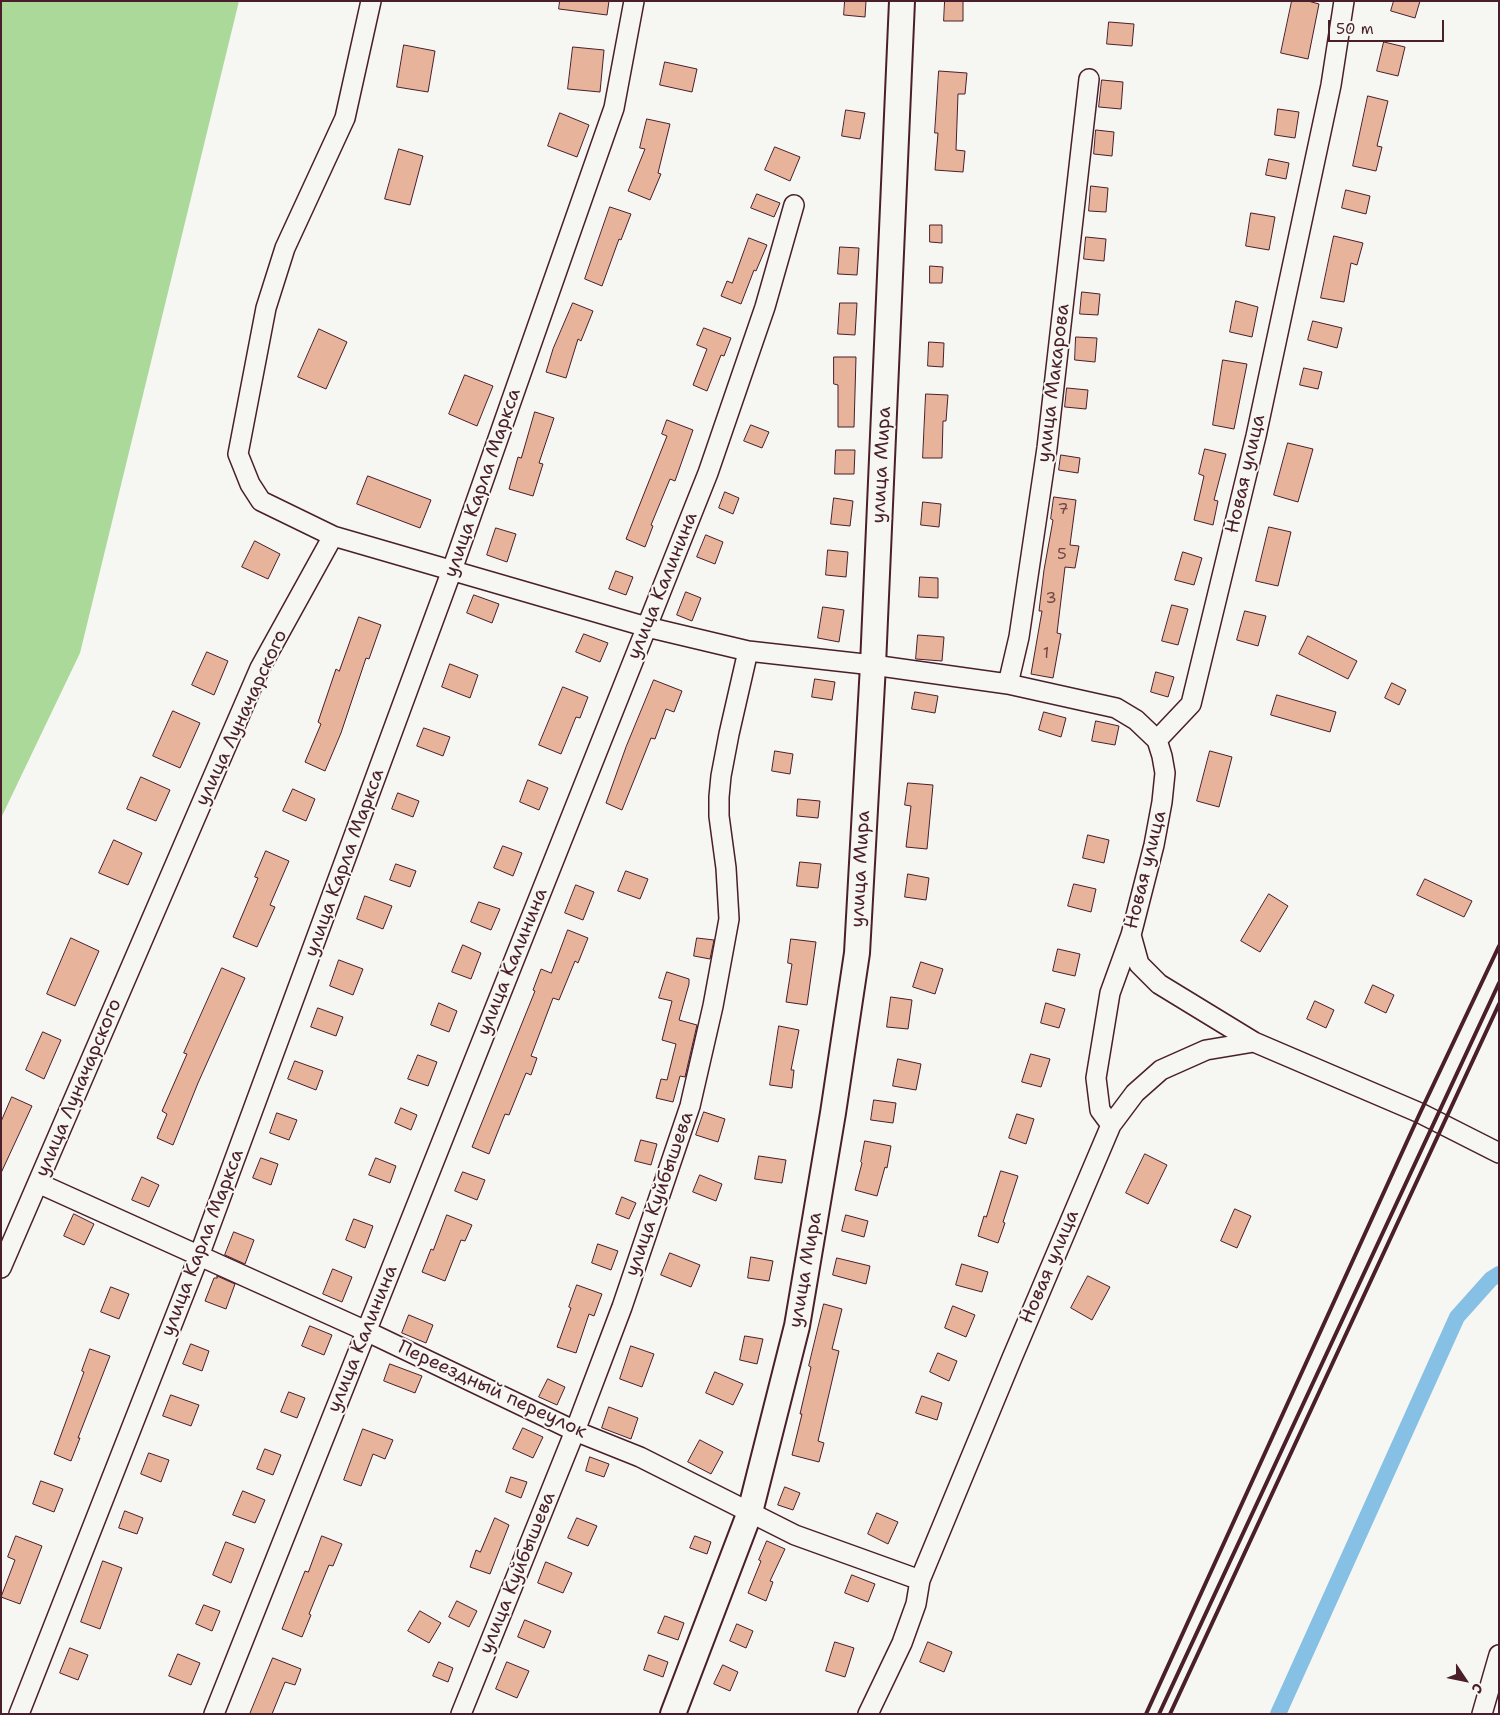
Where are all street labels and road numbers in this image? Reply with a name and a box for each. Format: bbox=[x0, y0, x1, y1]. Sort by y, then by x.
street label: улица Макарова bbox=[1033, 302, 1075, 464]
street label: улица Карла Маркса bbox=[440, 385, 526, 581]
street label: улица Мира bbox=[868, 406, 896, 524]
street label: Новая улица bbox=[1221, 412, 1271, 536]
street label: улица Калинина bbox=[623, 509, 703, 663]
street label: улица Луначарского bbox=[191, 626, 293, 810]
street label: улица Карла Маркса bbox=[300, 766, 390, 960]
street label: Новая улица bbox=[1120, 808, 1172, 932]
street label: улица Мира bbox=[847, 810, 875, 928]
street label: улица Калинина bbox=[473, 885, 553, 1039]
street label: улица Луначарского bbox=[31, 995, 127, 1181]
street label: улица Куйбышева bbox=[621, 1109, 699, 1279]
street label: улица Карла Маркса bbox=[157, 1146, 249, 1340]
street label: Новая улица bbox=[1016, 1207, 1084, 1327]
street label: улица Мира bbox=[785, 1210, 827, 1330]
street label: улица Калинина bbox=[323, 1262, 403, 1416]
street label: Переездный переулок bbox=[394, 1336, 590, 1444]
street label: улица Куйбышева bbox=[475, 1489, 561, 1657]

